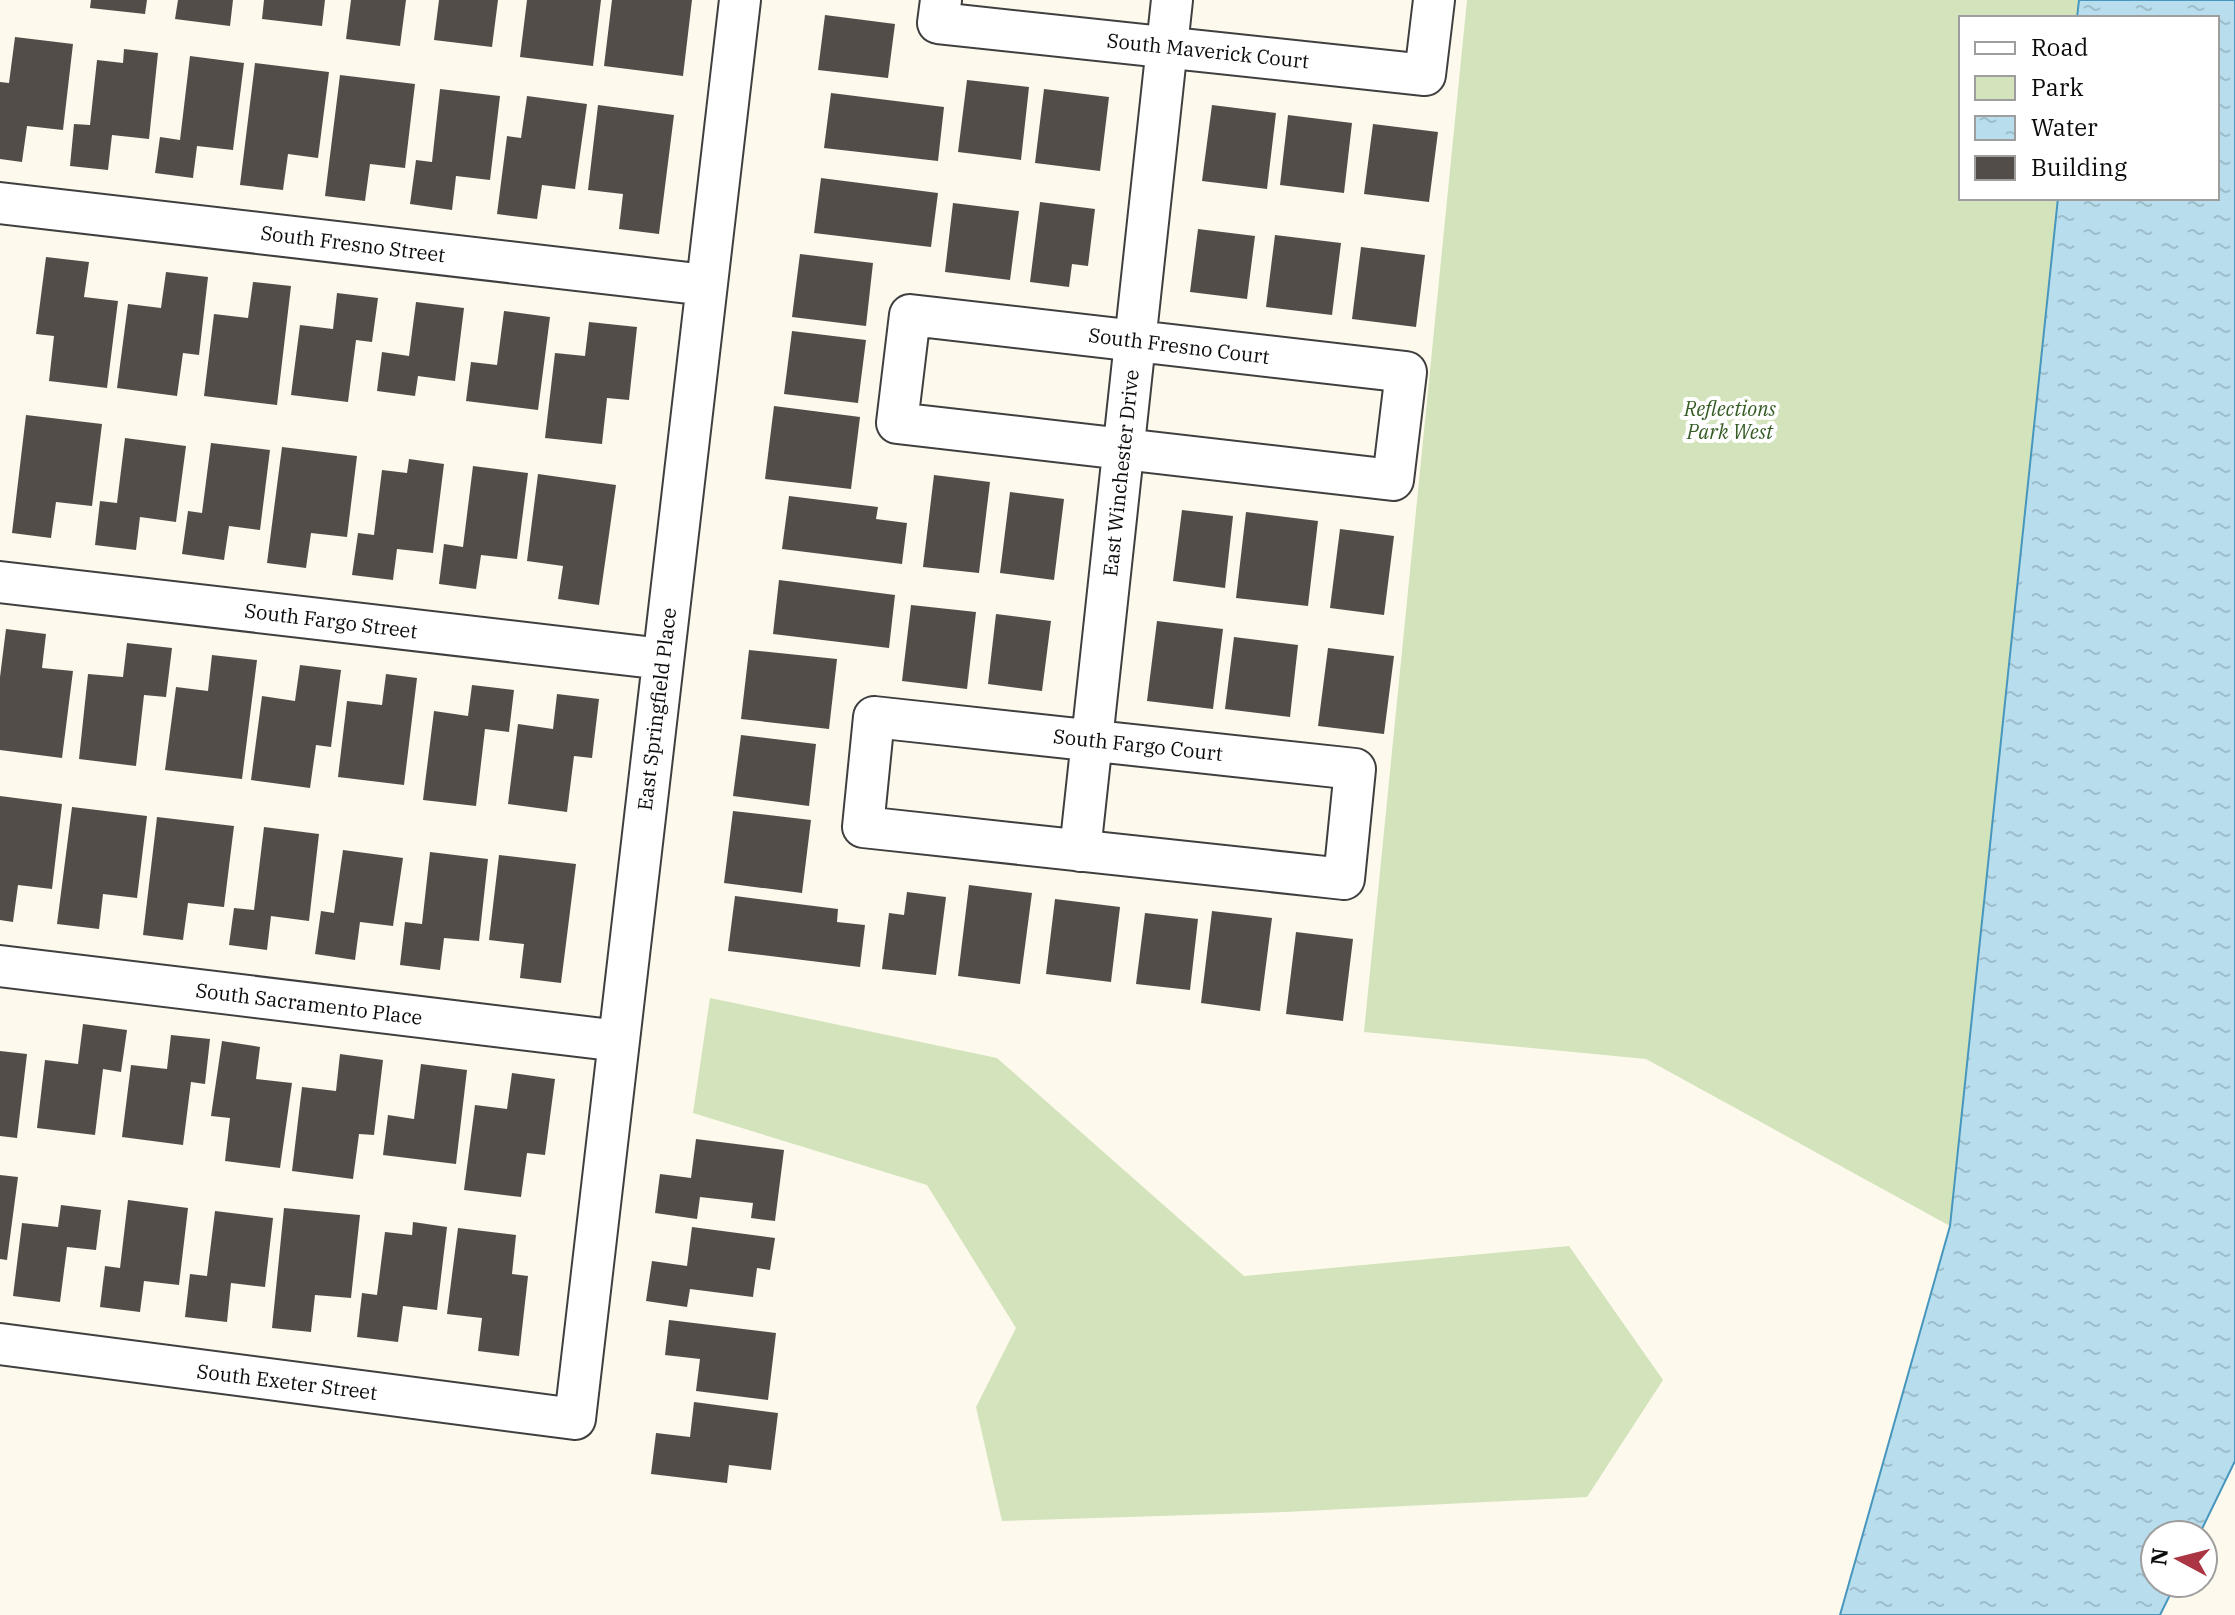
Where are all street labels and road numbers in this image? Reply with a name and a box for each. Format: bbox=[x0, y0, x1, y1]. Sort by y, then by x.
street label: South Maverick Court bbox=[1106, 26, 1311, 75]
street label: South Fresno Street bbox=[259, 219, 447, 268]
street label: South Fresno Court bbox=[1087, 321, 1271, 370]
street label: East Winchester Drive bbox=[1096, 368, 1145, 578]
street label: South Fargo Street bbox=[243, 597, 419, 645]
street label: East Springfield Place bbox=[631, 606, 682, 812]
street label: South Fargo Court bbox=[1052, 722, 1224, 767]
street label: South Sacramento Place bbox=[194, 976, 424, 1031]
street label: South Exeter Street bbox=[195, 1357, 379, 1406]

